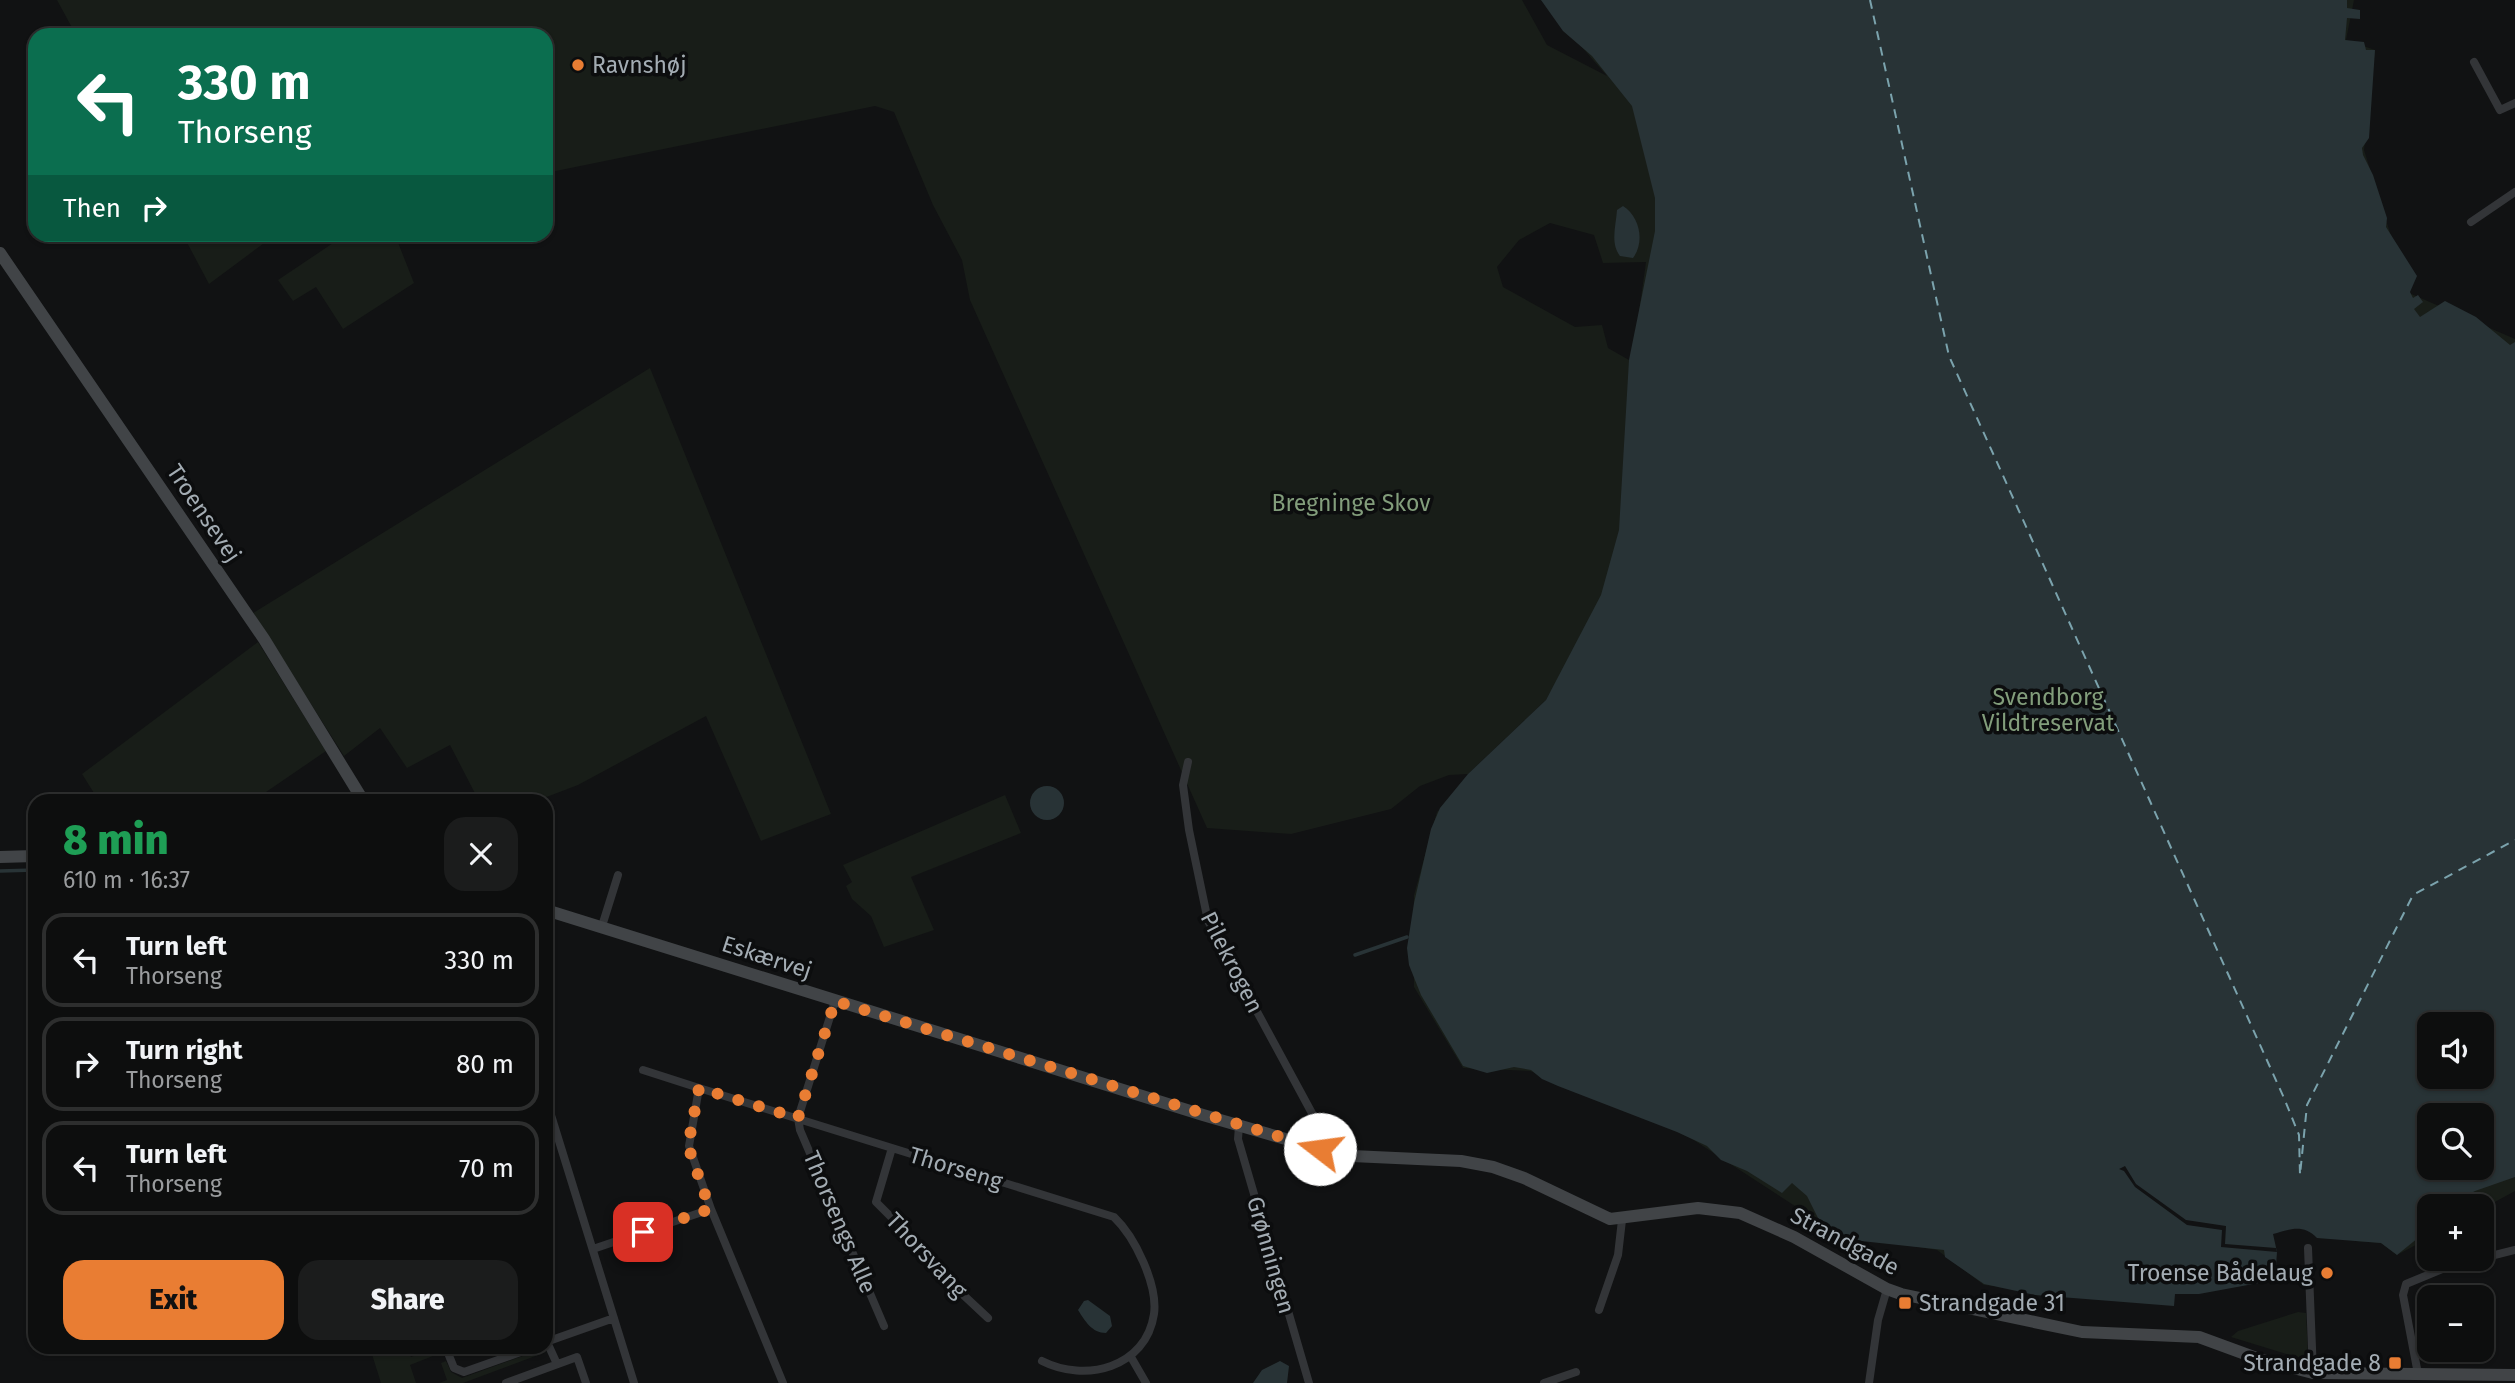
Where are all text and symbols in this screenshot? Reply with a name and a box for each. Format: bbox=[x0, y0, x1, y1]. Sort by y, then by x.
place label: Ravnshøj bbox=[592, 51, 687, 79]
text: 330 m bbox=[178, 53, 311, 112]
icon: left bbox=[63, 56, 154, 147]
marker: Ravnshøj bbox=[570, 57, 586, 73]
text: Thorseng bbox=[178, 113, 312, 151]
icon: right bbox=[135, 189, 173, 227]
text: Then bbox=[63, 193, 121, 224]
street label: Troensevej bbox=[161, 459, 247, 567]
park label: Bregninge Skov bbox=[1271, 489, 1431, 517]
park label: Svendborg Vildtreservat bbox=[1982, 683, 2115, 737]
text: 8 min bbox=[63, 815, 169, 865]
button: close bbox=[444, 817, 518, 891]
text: 610 m · 16:37 bbox=[63, 866, 190, 894]
street label: Pilekrogen bbox=[1195, 907, 1269, 1017]
street label: Eskærvej bbox=[718, 929, 816, 985]
text: Turn left bbox=[126, 931, 227, 962]
icon: left bbox=[67, 941, 105, 979]
text: 330 m bbox=[444, 945, 514, 976]
text: Thorseng bbox=[126, 962, 222, 990]
map controls bbox=[2417, 1012, 2494, 1362]
button: sound bbox=[2417, 1012, 2494, 1089]
text: Turn right bbox=[126, 1035, 243, 1066]
icon: right bbox=[67, 1045, 105, 1083]
text: 80 m bbox=[456, 1049, 514, 1080]
text: Thorseng bbox=[126, 1066, 222, 1094]
button: search bbox=[2417, 1103, 2494, 1180]
position arrow bbox=[1283, 1112, 1357, 1186]
text: Turn left bbox=[126, 1139, 227, 1170]
street label: Thorseng bbox=[906, 1141, 1006, 1195]
street label: Thorsengs Alle bbox=[797, 1147, 883, 1297]
icon: left bbox=[67, 1149, 105, 1187]
text: 70 m bbox=[459, 1153, 514, 1184]
text: Thorseng bbox=[126, 1170, 222, 1198]
street label: Grønningen bbox=[1241, 1193, 1301, 1317]
button: + bbox=[2417, 1194, 2494, 1271]
street label: Strandgade bbox=[1786, 1201, 1904, 1281]
pin bbox=[613, 1202, 673, 1262]
street label: Thorsvang bbox=[880, 1206, 974, 1304]
icon: arrive bbox=[624, 1213, 662, 1251]
place label: Troense Bådelaug bbox=[2128, 1259, 2313, 1287]
button: Exit bbox=[63, 1260, 284, 1340]
button: Share bbox=[298, 1260, 518, 1340]
marker: Troense Bådelaug bbox=[2319, 1265, 2335, 1281]
button: − bbox=[2417, 1285, 2494, 1362]
place label: Strandgade 31 bbox=[1919, 1289, 2065, 1317]
marker: Strandgade 31 bbox=[1897, 1295, 1913, 1311]
place label: Strandgade 8 bbox=[2243, 1349, 2381, 1377]
marker: Strandgade 8 bbox=[2387, 1355, 2403, 1371]

